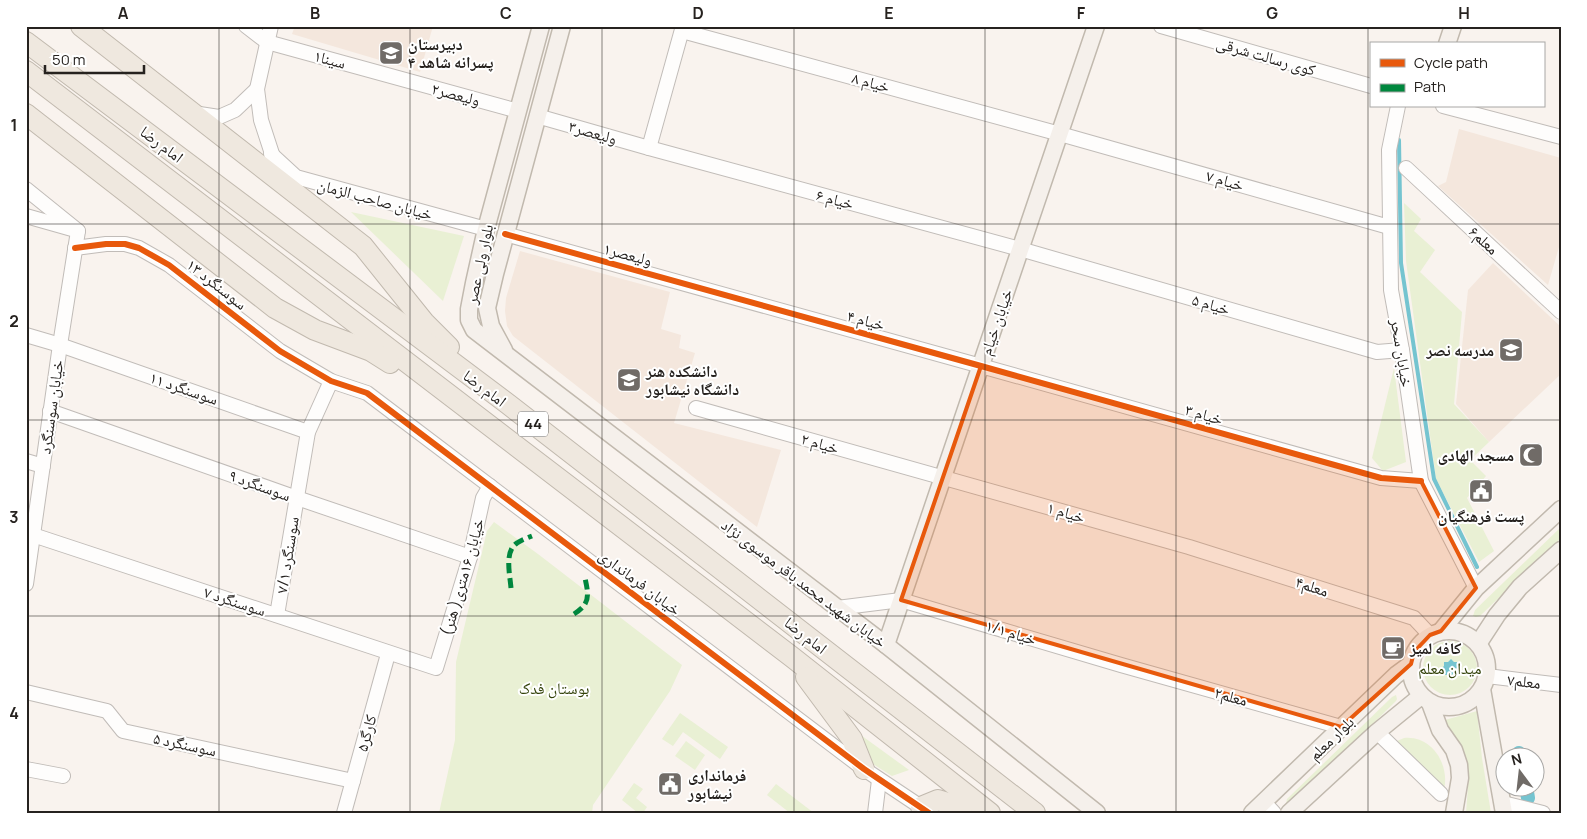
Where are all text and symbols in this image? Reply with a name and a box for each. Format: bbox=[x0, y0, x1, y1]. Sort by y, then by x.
text: A bbox=[118, 2, 129, 24]
text: B bbox=[310, 2, 320, 24]
text: C bbox=[500, 2, 512, 24]
text: D bbox=[692, 2, 704, 24]
text: E bbox=[884, 2, 894, 24]
text: F bbox=[1077, 2, 1086, 24]
text: G bbox=[1266, 2, 1278, 24]
text: H bbox=[1458, 2, 1470, 24]
street label: کوی رسالت شرقی bbox=[1214, 31, 1319, 81]
place label: دبیرستان پسرانه شاهد ۴ bbox=[408, 33, 494, 73]
school or university icon: دبیرستان پسرانه شاهد ۴ bbox=[378, 40, 404, 66]
scale bar bbox=[45, 42, 144, 74]
legend bbox=[1370, 42, 1544, 108]
street label: سینا۱ bbox=[312, 44, 348, 74]
text: 50 m bbox=[52, 49, 86, 70]
text: Cycle path bbox=[1414, 52, 1488, 73]
street label: خیام ۸ bbox=[850, 66, 892, 98]
text: Path bbox=[1414, 76, 1446, 97]
street label: ولیعصر۲ bbox=[429, 77, 483, 111]
text: 1 bbox=[10, 114, 18, 136]
street label: ولیعصر۳ bbox=[566, 115, 620, 149]
street label: امام رضا bbox=[136, 120, 188, 168]
street label: خیام ۷ bbox=[1204, 164, 1246, 196]
street label: خیابان صاحب الزمان bbox=[315, 173, 435, 225]
street label: خیام ۶ bbox=[814, 183, 856, 215]
street label: معلم۶ bbox=[1464, 221, 1504, 259]
street label: بلوار ولی عصر bbox=[460, 222, 498, 307]
street label: ولیعصر۱ bbox=[601, 237, 655, 271]
street label: سوسنگرد ۱۳ bbox=[182, 253, 252, 315]
street label: خیابان خیام bbox=[974, 286, 1018, 358]
street label: خیام ۵ bbox=[1190, 288, 1232, 320]
street label: خیام ۴ bbox=[845, 304, 887, 336]
text: 2 bbox=[9, 310, 19, 332]
street label: خیابان سحر bbox=[1386, 316, 1418, 389]
school or university icon: مدرسه نصر bbox=[1498, 337, 1524, 363]
place label: مدرسه نصر bbox=[1426, 339, 1494, 361]
street label: خیابان سوسنگرد bbox=[34, 359, 68, 455]
place label: دانشکده هنر دانشگاه نیشابور bbox=[645, 360, 739, 400]
street label: امام رضا bbox=[459, 364, 511, 412]
street label: سوسنگرد ۱۱ bbox=[147, 366, 221, 410]
school or university icon: دانشکده هنر دانشگاه نیشابور bbox=[616, 367, 642, 393]
street label: خیام ۳ bbox=[1183, 398, 1225, 430]
road number: 44 bbox=[518, 412, 548, 436]
street label: خیام ۲ bbox=[799, 427, 841, 459]
mosque icon: مسجد الهادی bbox=[1518, 442, 1544, 468]
place label: مسجد الهادی bbox=[1438, 444, 1514, 466]
street label: سوسنگرد ۹ bbox=[226, 464, 294, 506]
public building icon: پست فرهنگیان bbox=[1468, 478, 1494, 504]
street label: خیام ۱ bbox=[1045, 496, 1087, 528]
place label: پست فرهنگیان bbox=[1438, 505, 1524, 527]
text: 3 bbox=[9, 506, 19, 528]
street label: خیابان شهید محمد باقر موسوی نژاد bbox=[717, 514, 891, 652]
street label: سوسنگرد ۷/۱ bbox=[270, 515, 304, 595]
street label: خیابان ۱۶متری( هنر) bbox=[435, 516, 489, 638]
street label: خیابان فرمانداری bbox=[594, 544, 686, 620]
street label: معلم۴ bbox=[1293, 570, 1331, 602]
street label: سوسنگرد ۷ bbox=[201, 581, 269, 621]
street label: امام رضا bbox=[780, 611, 832, 659]
street label: خیام ۱/۱ bbox=[983, 614, 1039, 650]
cafe icon: کافه لمیز bbox=[1380, 635, 1406, 661]
place label: کافه لمیز bbox=[1409, 637, 1461, 659]
park label: میدان معلم bbox=[1418, 657, 1482, 679]
street label: معلم۷ bbox=[1506, 668, 1542, 694]
park label: بوستان فدک bbox=[519, 677, 589, 699]
street label: معلم۲ bbox=[1212, 681, 1250, 711]
text: 4 bbox=[9, 702, 19, 724]
street label: بلوار معلم bbox=[1303, 711, 1359, 765]
street label: کارگر۵ bbox=[351, 712, 382, 754]
street label: سوسنگرد ۵ bbox=[151, 727, 219, 761]
north arrow bbox=[1494, 746, 1544, 796]
text: N bbox=[1509, 748, 1524, 769]
place label: فرمانداری نیشابور bbox=[687, 764, 746, 804]
public building icon: فرمانداری نیشابور bbox=[657, 771, 683, 797]

